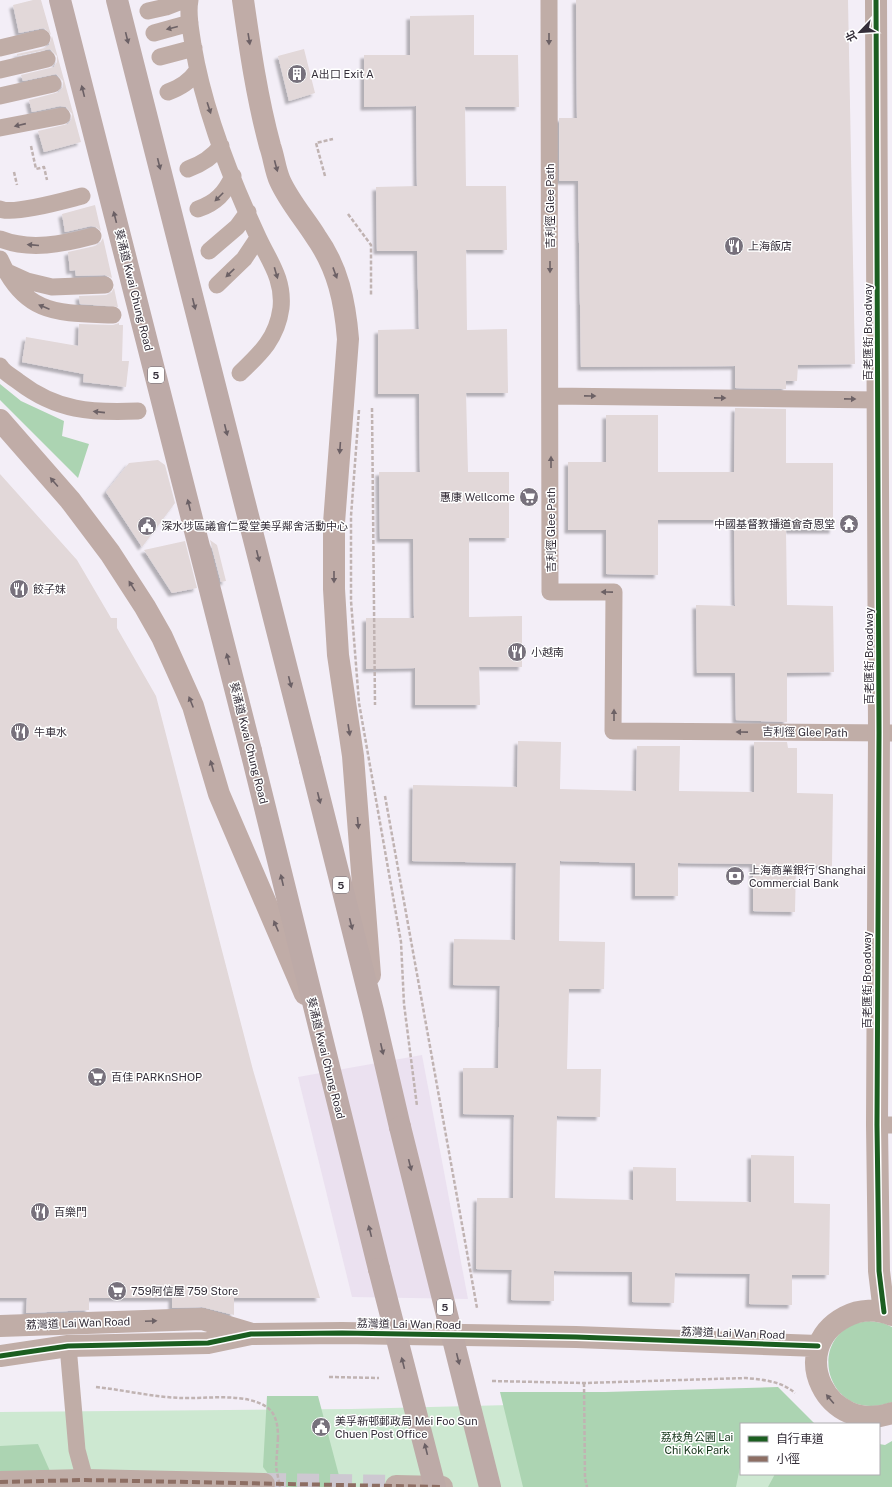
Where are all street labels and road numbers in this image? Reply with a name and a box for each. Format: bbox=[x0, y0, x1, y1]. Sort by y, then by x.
street label: 吉利徑 Glee Path bbox=[544, 163, 556, 249]
street label: 葵涌道 Kwai Chung Road bbox=[113, 228, 155, 352]
street label: 百老匯街 Broadway bbox=[862, 283, 874, 381]
road number: 5 bbox=[148, 367, 164, 383]
street label: 吉利徑 Glee Path bbox=[545, 487, 557, 573]
street label: 百老匯街 Broadway bbox=[863, 607, 875, 705]
street label: 葵涌道 Kwai Chung Road bbox=[228, 681, 270, 805]
street label: 吉利徑 Glee Path bbox=[762, 725, 848, 739]
road number: 5 bbox=[333, 877, 349, 893]
street label: 百老匯街 Broadway bbox=[861, 931, 873, 1029]
street label: 葵涌道 Kwai Chung Road bbox=[305, 996, 347, 1120]
road number: 5 bbox=[437, 1299, 453, 1315]
street label: 荔灣道 Lai Wan Road bbox=[26, 1315, 130, 1331]
street label: 荔灣道 Lai Wan Road bbox=[357, 1317, 461, 1331]
street label: 荔灣道 Lai Wan Road bbox=[681, 1325, 785, 1341]

